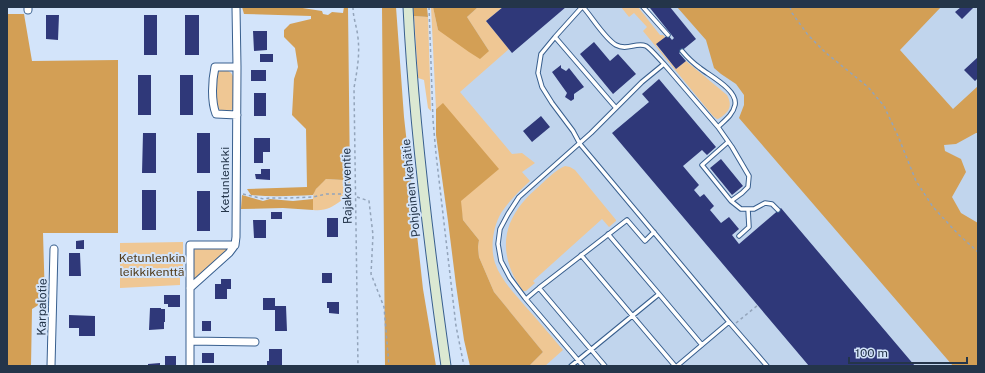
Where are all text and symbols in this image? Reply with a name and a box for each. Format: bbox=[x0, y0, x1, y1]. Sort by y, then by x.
street label: Pohjoinen kehätie bbox=[399, 138, 423, 238]
street label: Ketunlenkki bbox=[218, 147, 232, 213]
street label: Rajakorventie bbox=[339, 148, 355, 224]
park label: Ketunlenkin leikkikenttä bbox=[119, 251, 185, 279]
street label: Karpalotie bbox=[35, 278, 50, 336]
scale bar bbox=[849, 339, 967, 365]
text: 100 m bbox=[855, 346, 888, 360]

